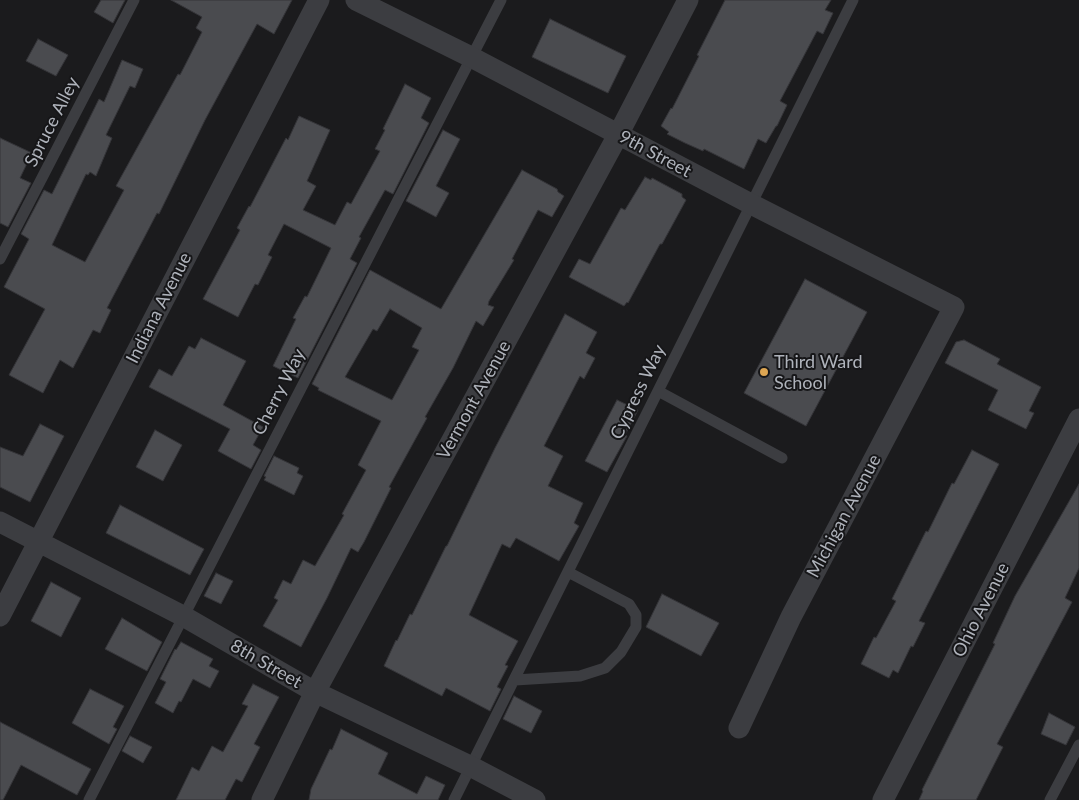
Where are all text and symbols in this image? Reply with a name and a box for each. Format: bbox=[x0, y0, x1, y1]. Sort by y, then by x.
street label: Spruce Alley bbox=[20, 73, 84, 171]
street label: 9th Street bbox=[615, 126, 695, 182]
street label: Indiana Avenue bbox=[122, 249, 196, 367]
street label: Vermont Avenue bbox=[432, 337, 516, 463]
street label: Cypress Way bbox=[606, 341, 670, 443]
street label: Cherry Way bbox=[248, 345, 310, 439]
place label: Third Ward School bbox=[774, 351, 863, 394]
marker: Third Ward School bbox=[758, 366, 770, 378]
street label: Michigan Avenue bbox=[802, 451, 886, 581]
street label: Ohio Avenue bbox=[948, 559, 1014, 661]
street label: 8th Street bbox=[226, 635, 306, 693]

